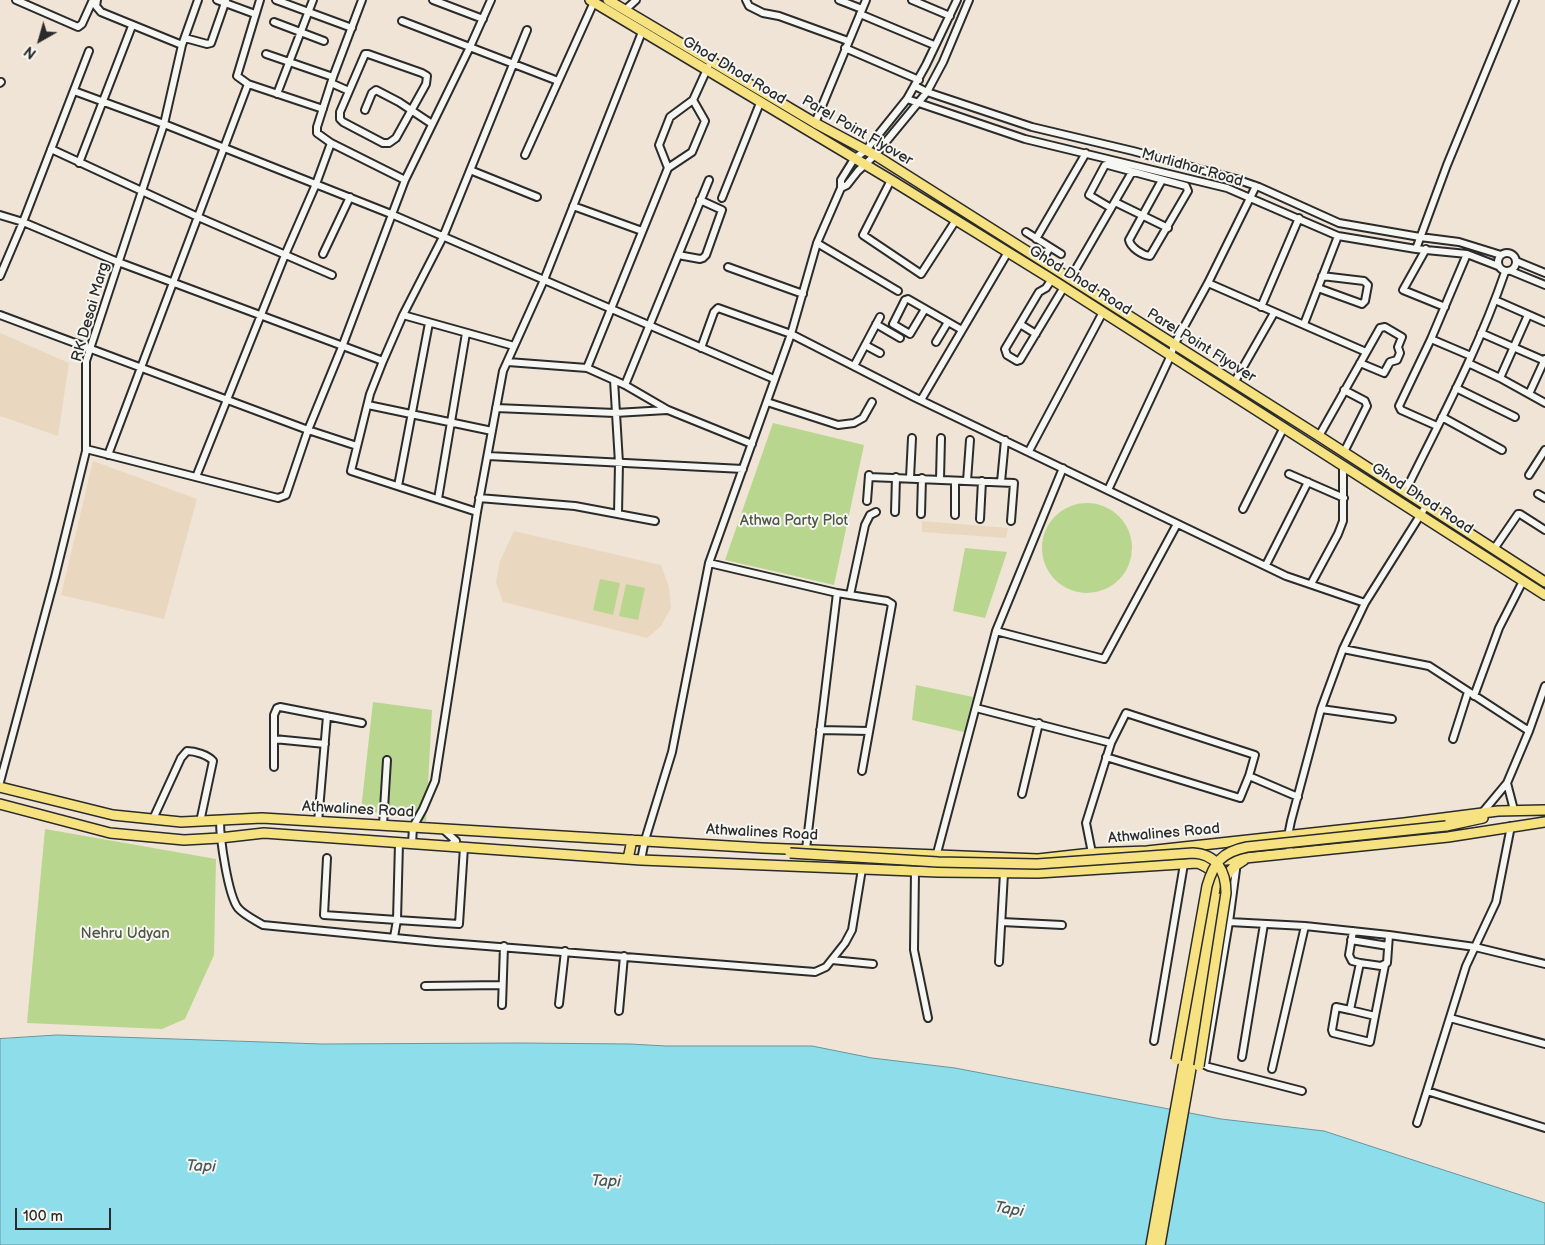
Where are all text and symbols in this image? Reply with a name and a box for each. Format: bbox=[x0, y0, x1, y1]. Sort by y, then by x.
north arrow bbox=[15, 15, 65, 65]
street label: Ghod Dhod Road bbox=[679, 33, 789, 109]
text: N bbox=[21, 42, 40, 62]
street label: Parel Point Flyover bbox=[798, 92, 916, 170]
street label: Murlidhar Road bbox=[1139, 145, 1245, 191]
street label: Ghod Dhod Road bbox=[1025, 242, 1135, 320]
street label: RK Desai Marg bbox=[68, 260, 114, 364]
street label: Parel Point Flyover bbox=[1143, 305, 1259, 387]
street label: Ghod Dhod Road bbox=[1368, 459, 1476, 539]
park label: Athwa Party Plot bbox=[740, 512, 848, 530]
street label: Athwalines Road bbox=[301, 798, 415, 822]
street label: Athwalines Road bbox=[1107, 820, 1221, 848]
street label: Athwalines Road bbox=[705, 821, 819, 845]
park label: Nehru Udyan bbox=[80, 925, 170, 943]
water label: Tapi bbox=[186, 1157, 216, 1177]
water label: Tapi bbox=[591, 1172, 621, 1192]
scale bar bbox=[18, 1198, 114, 1230]
water label: Tapi bbox=[993, 1198, 1025, 1222]
text: 100 m bbox=[23, 1207, 63, 1226]

